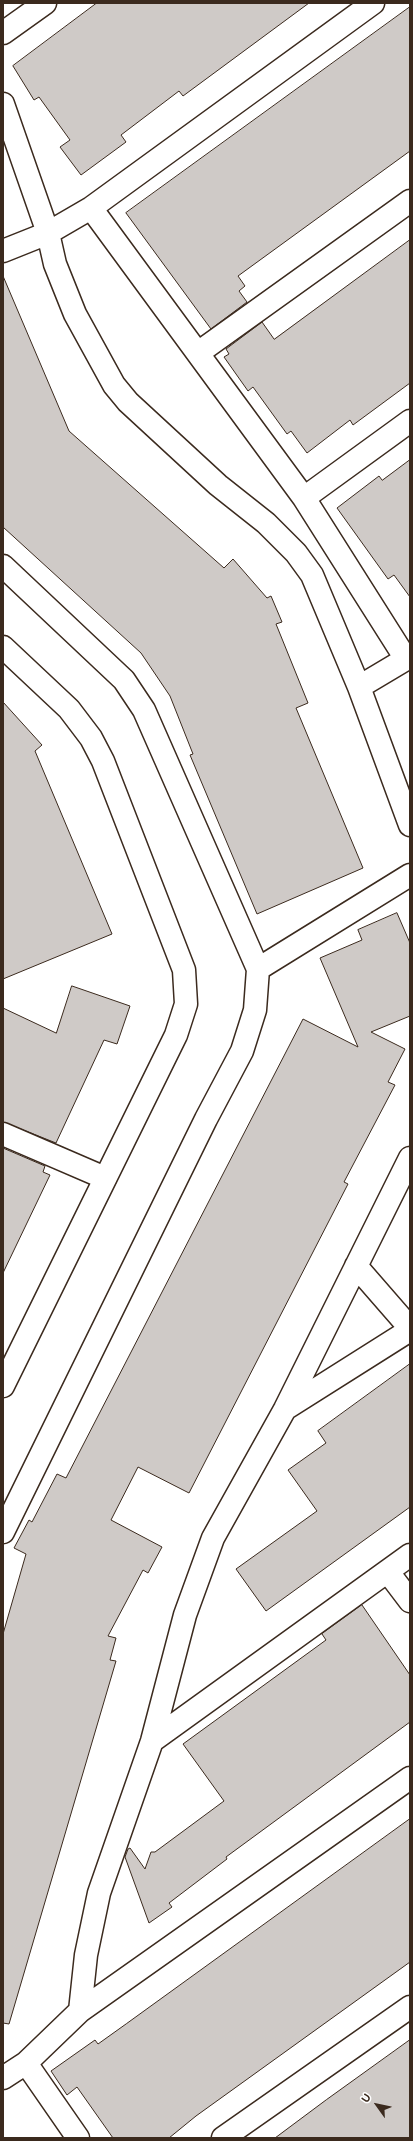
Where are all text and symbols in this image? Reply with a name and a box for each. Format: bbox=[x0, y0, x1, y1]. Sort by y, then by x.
north arrow bbox=[357, 2085, 397, 2125]
text: U bbox=[359, 2091, 374, 2105]

